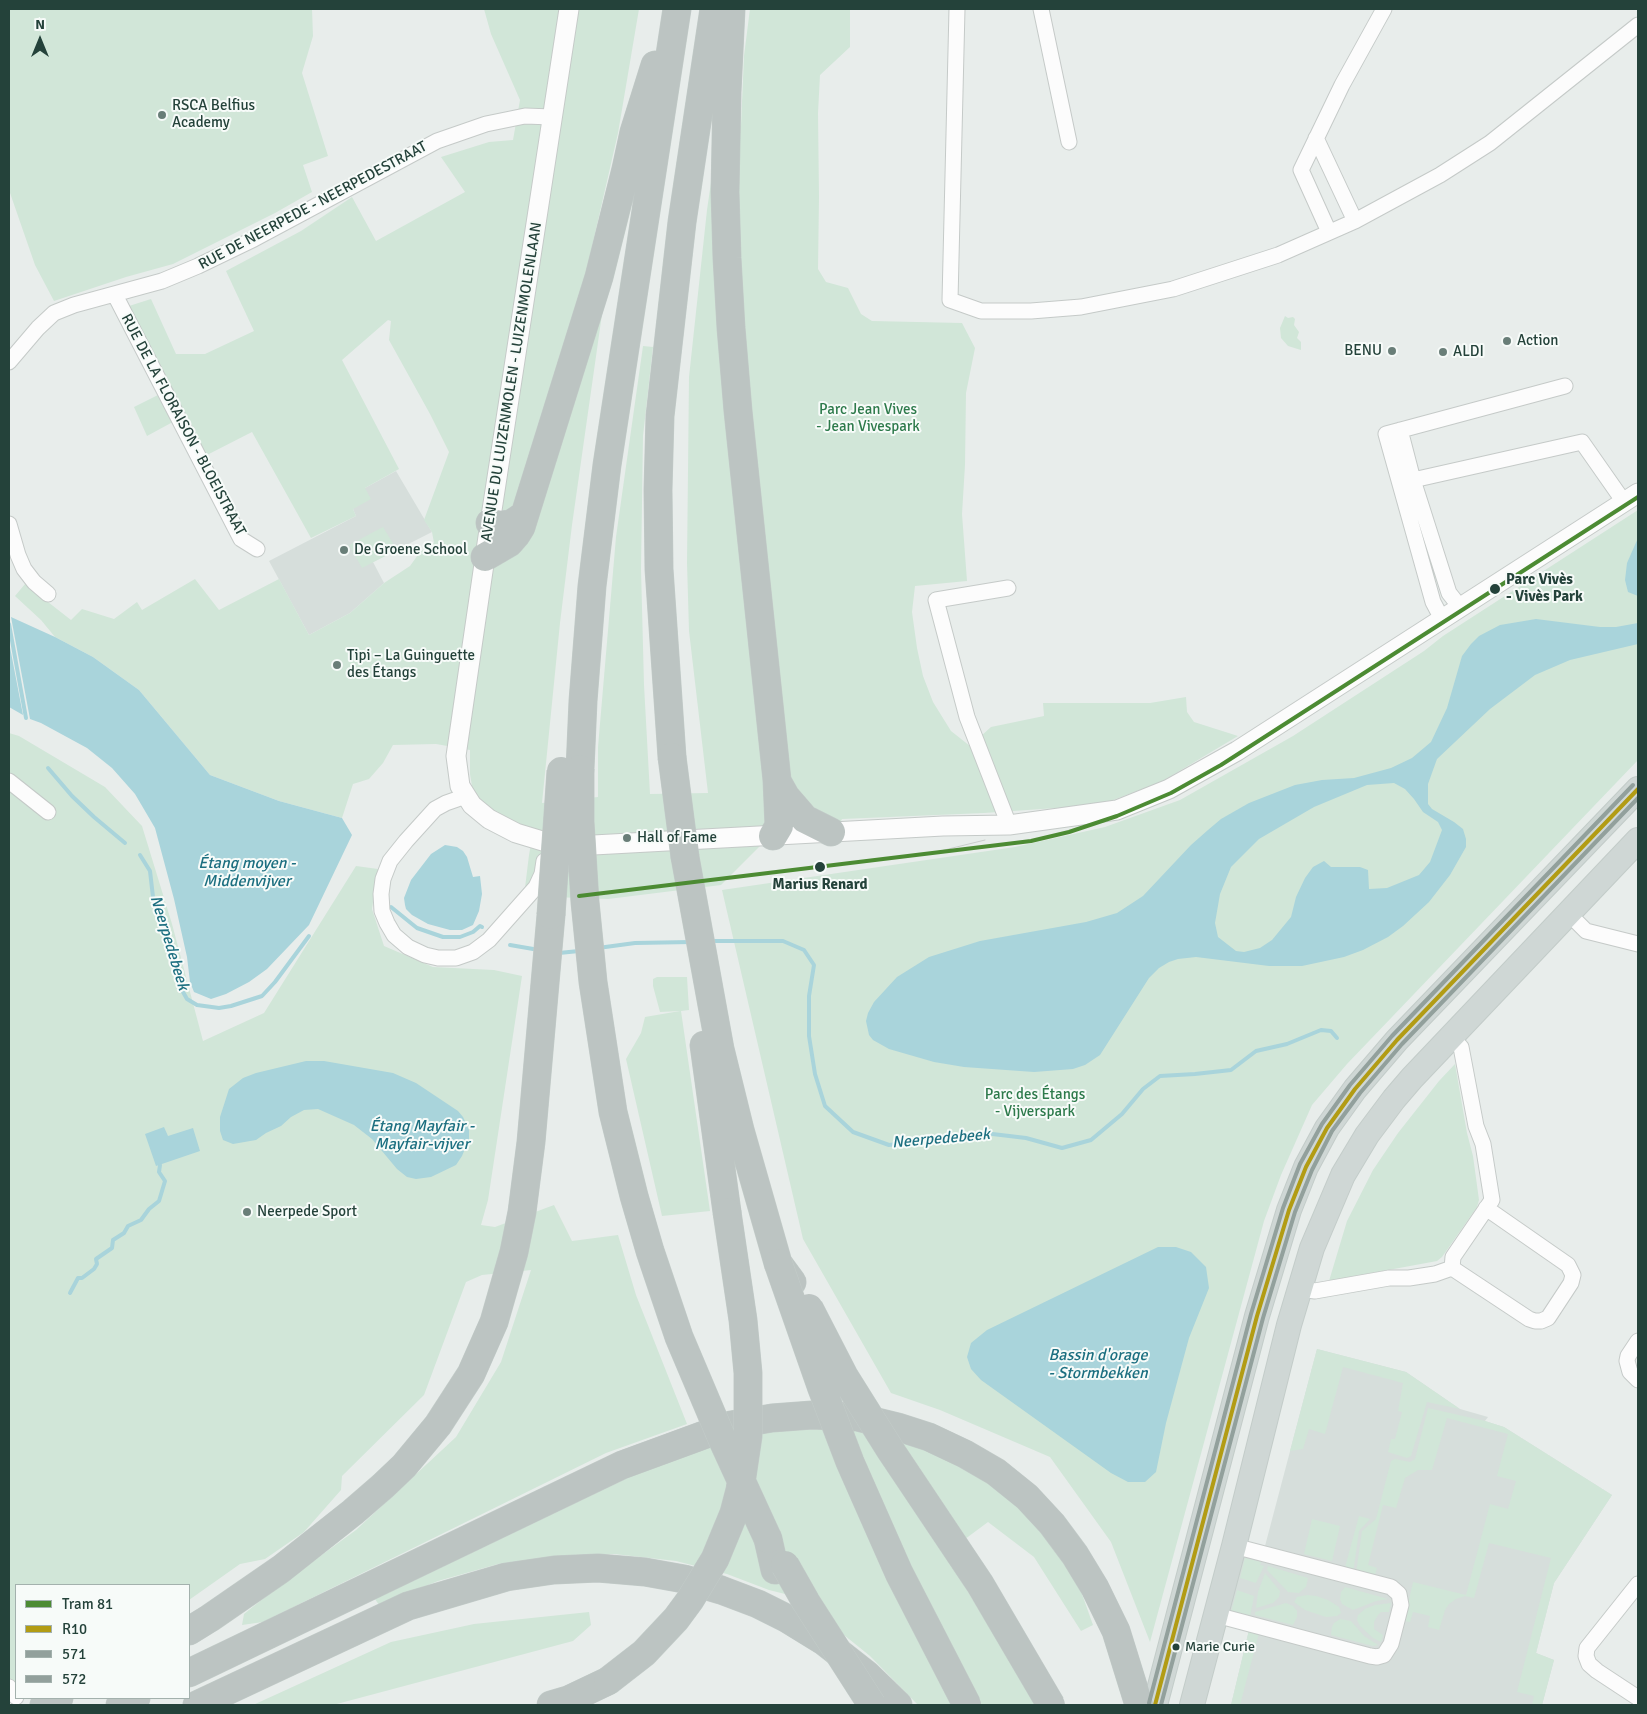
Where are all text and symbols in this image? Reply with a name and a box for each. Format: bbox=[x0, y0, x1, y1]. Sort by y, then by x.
north arrow bbox=[15, 15, 65, 65]
text: N bbox=[35, 16, 45, 33]
place label: RSCA Belfius Academy bbox=[172, 97, 255, 132]
marker: RSCA Belfius Academy bbox=[156, 109, 168, 121]
street label: RUE DE NEERPEDE - NEERPEDESTRAAT bbox=[196, 138, 430, 274]
street label: AVENUE DU LUIZENMOLEN - LUIZENMOLENLAAN bbox=[478, 221, 546, 543]
street label: RUE DE LA FLORAISON - BLOEISTRAAT bbox=[117, 311, 249, 539]
place label: Action bbox=[1517, 332, 1559, 350]
marker: Action bbox=[1501, 335, 1513, 347]
place label: BENU bbox=[1344, 342, 1382, 360]
place label: ALDI bbox=[1453, 343, 1484, 361]
marker: BENU bbox=[1386, 345, 1398, 357]
marker: ALDI bbox=[1437, 346, 1449, 358]
park label: Parc Jean Vives - Jean Vivespark bbox=[816, 401, 920, 436]
place label: De Groene School bbox=[354, 541, 467, 559]
marker: De Groene School bbox=[338, 544, 350, 556]
place label: Parc Vivès - Vivès Park bbox=[1506, 571, 1583, 606]
marker: Parc Vivès - Vivès Park bbox=[1488, 582, 1502, 596]
place label: Tipi – La Guinguette des Étangs bbox=[347, 647, 475, 682]
marker: Tipi – La Guinguette des Étangs bbox=[331, 659, 343, 671]
place label: Hall of Fame bbox=[637, 829, 717, 847]
marker: Hall of Fame bbox=[621, 832, 633, 844]
water label: Étang moyen - Middenvijver bbox=[198, 854, 296, 892]
marker: Marius Renard bbox=[813, 860, 827, 874]
place label: Marius Renard bbox=[772, 876, 868, 894]
water label: Neerpedebeek bbox=[145, 893, 193, 993]
park label: Parc des Étangs - Vijverspark bbox=[985, 1086, 1085, 1121]
water label: Étang Mayfair - Mayfair-vijver bbox=[370, 1117, 474, 1155]
water label: Neerpedebeek bbox=[891, 1125, 991, 1153]
place label: Neerpede Sport bbox=[257, 1203, 357, 1221]
marker: Neerpede Sport bbox=[241, 1206, 253, 1218]
water label: Bassin d'orage - Stormbekken bbox=[1048, 1346, 1148, 1384]
legend bbox=[15, 1584, 190, 1699]
text: Tram 81 bbox=[62, 1595, 113, 1613]
text: R10 bbox=[62, 1620, 87, 1638]
place label: Marie Curie bbox=[1185, 1639, 1255, 1655]
marker: Marie Curie bbox=[1171, 1642, 1181, 1652]
text: 571 bbox=[62, 1645, 86, 1663]
text: 572 bbox=[62, 1670, 86, 1688]

